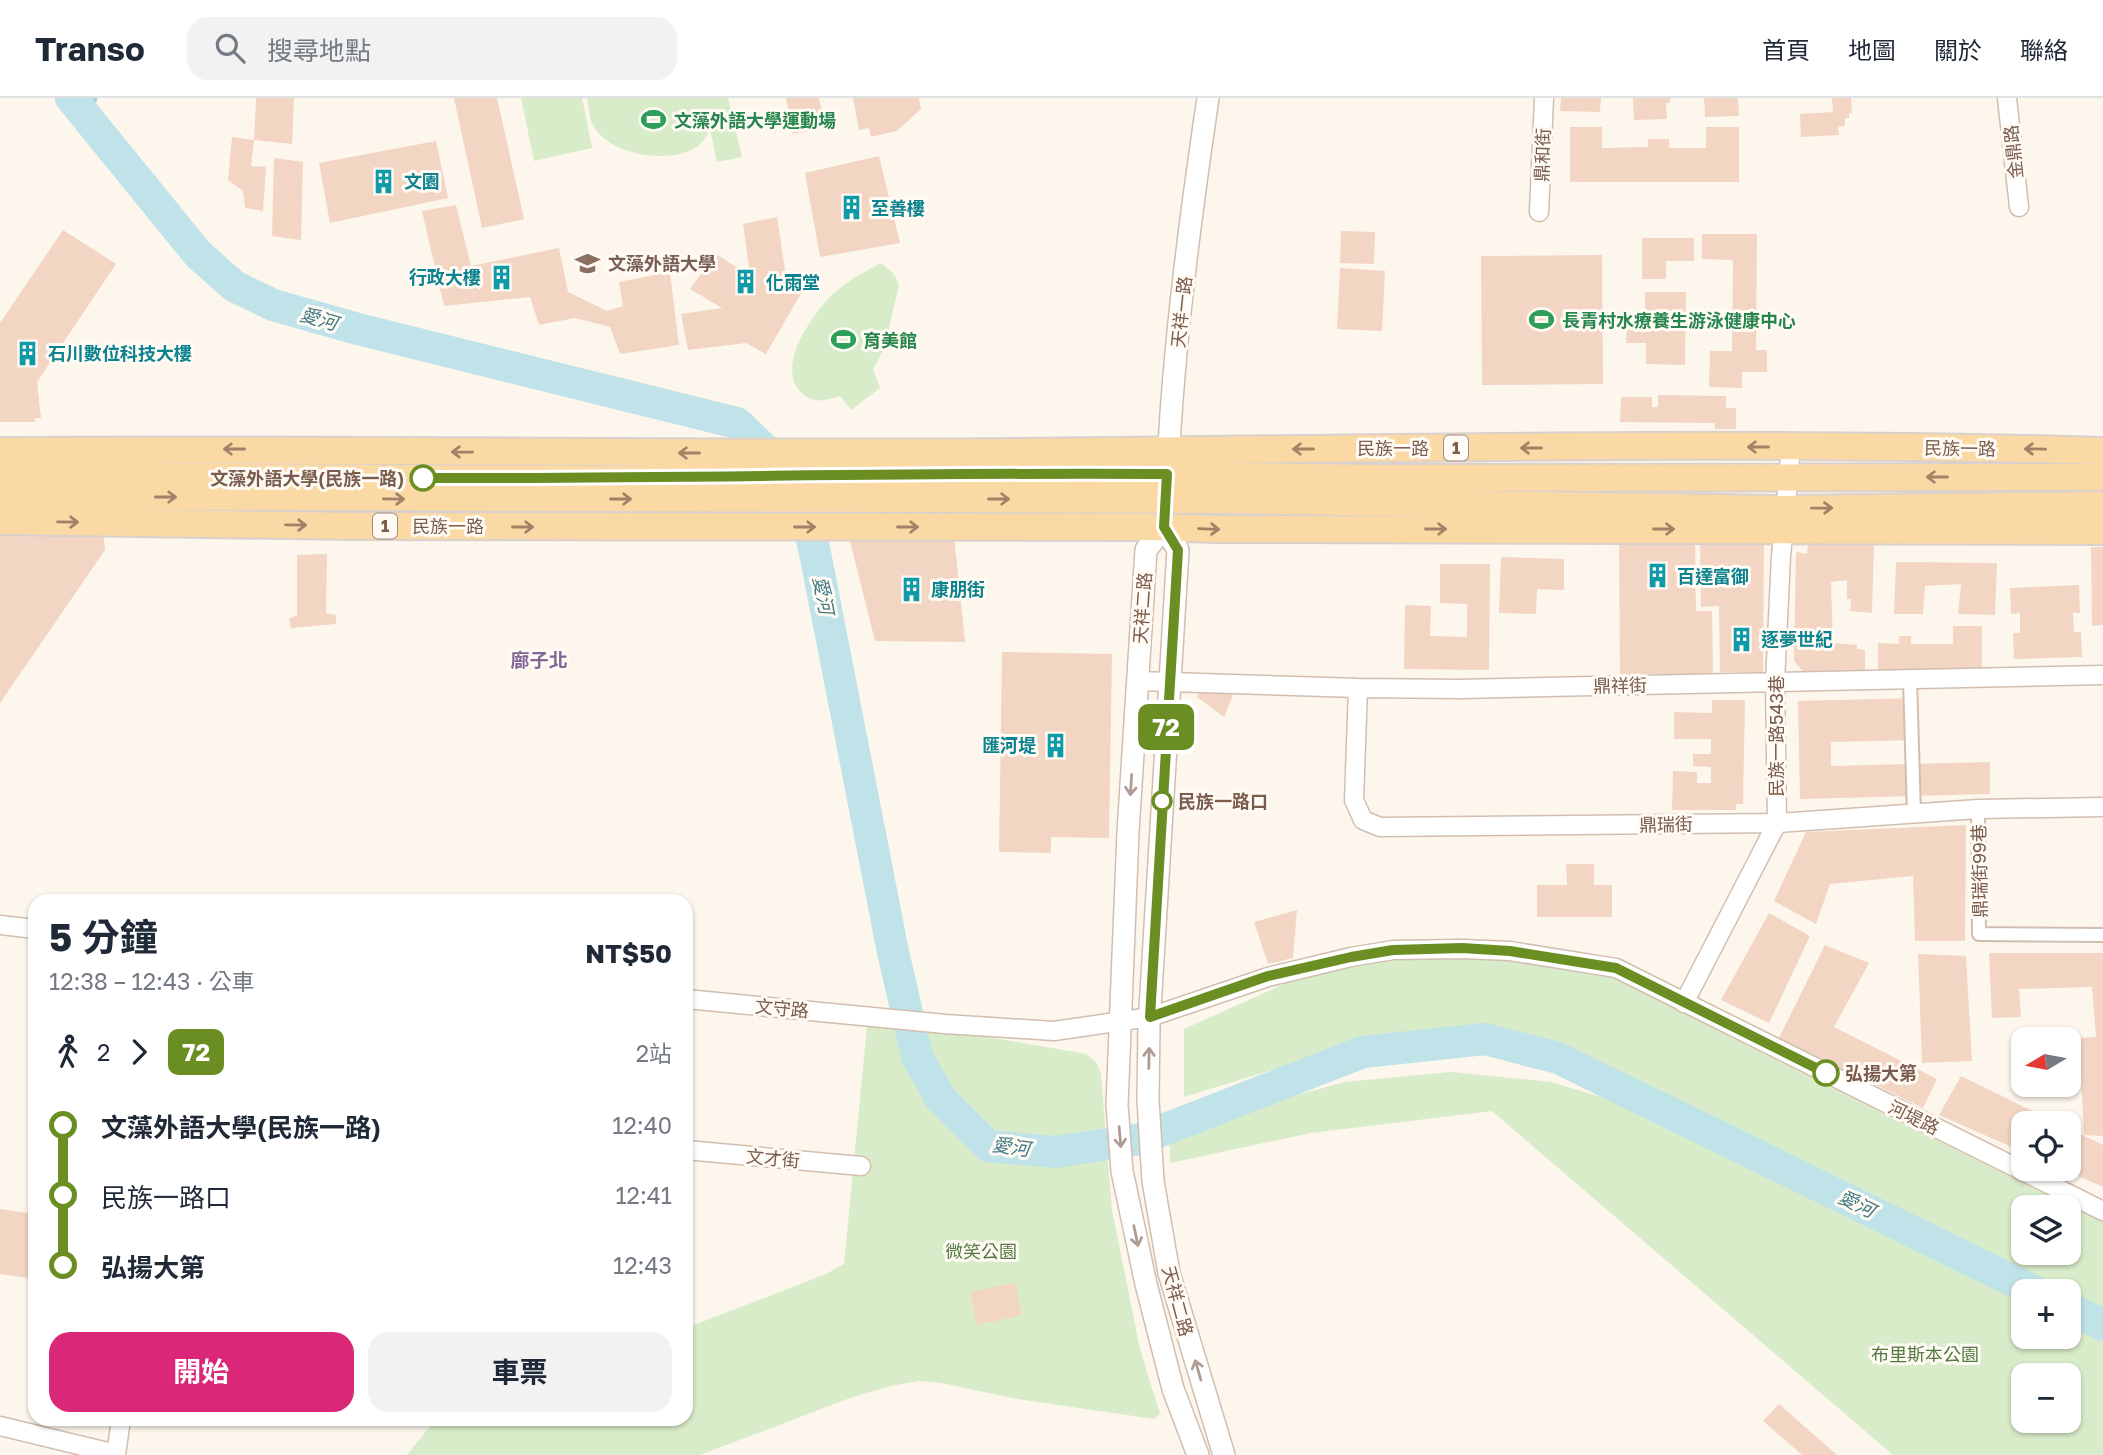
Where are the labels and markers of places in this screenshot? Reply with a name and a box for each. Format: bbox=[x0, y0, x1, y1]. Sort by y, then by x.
sports icon: 文藻外語大學運動場 bbox=[640, 106, 668, 134]
place label: 文藻外語大學運動場 bbox=[674, 109, 836, 131]
building icon: 文園 bbox=[370, 167, 398, 195]
place label: 文園 bbox=[404, 170, 440, 192]
building icon: 至善樓 bbox=[837, 194, 865, 222]
place label: 至善樓 bbox=[871, 197, 925, 219]
school or university icon: 文藻外語大學 bbox=[574, 249, 602, 277]
place label: 文藻外語大學 bbox=[608, 252, 716, 274]
building icon: 行政大樓 bbox=[487, 263, 515, 291]
place label: 行政大樓 bbox=[409, 266, 481, 288]
building icon: 化雨堂 bbox=[732, 268, 760, 296]
place label: 化雨堂 bbox=[766, 271, 820, 293]
sports icon: 長青村水療養生游泳健康中心 bbox=[1528, 306, 1556, 334]
place label: 長青村水療養生游泳健康中心 bbox=[1562, 309, 1796, 331]
sports icon: 育美館 bbox=[829, 326, 857, 354]
place label: 育美館 bbox=[863, 329, 917, 351]
building icon: 石川數位科技大樓 bbox=[14, 339, 42, 367]
place label: 石川數位科技大樓 bbox=[48, 342, 192, 364]
marker: 文藻外語大學(民族一路) bbox=[410, 465, 436, 491]
place label: 文藻外語大學(民族一路) bbox=[210, 467, 404, 489]
building icon: 百達富御 bbox=[1643, 562, 1671, 590]
place label: 百達富御 bbox=[1677, 565, 1749, 587]
building icon: 康朋街 bbox=[897, 575, 925, 603]
place label: 康朋街 bbox=[931, 578, 985, 600]
building icon: 逐夢世紀 bbox=[1727, 625, 1755, 653]
place label: 逐夢世紀 bbox=[1761, 628, 1833, 650]
building icon: 匯河堤 bbox=[1042, 731, 1070, 759]
place label: 匯河堤 bbox=[982, 734, 1036, 756]
place label: 民族一路口 bbox=[1178, 790, 1268, 812]
marker: 民族一路口 bbox=[1152, 791, 1172, 811]
marker: 弘揚大第 bbox=[1813, 1060, 1839, 1086]
place label: 弘揚大第 bbox=[1845, 1062, 1917, 1084]

